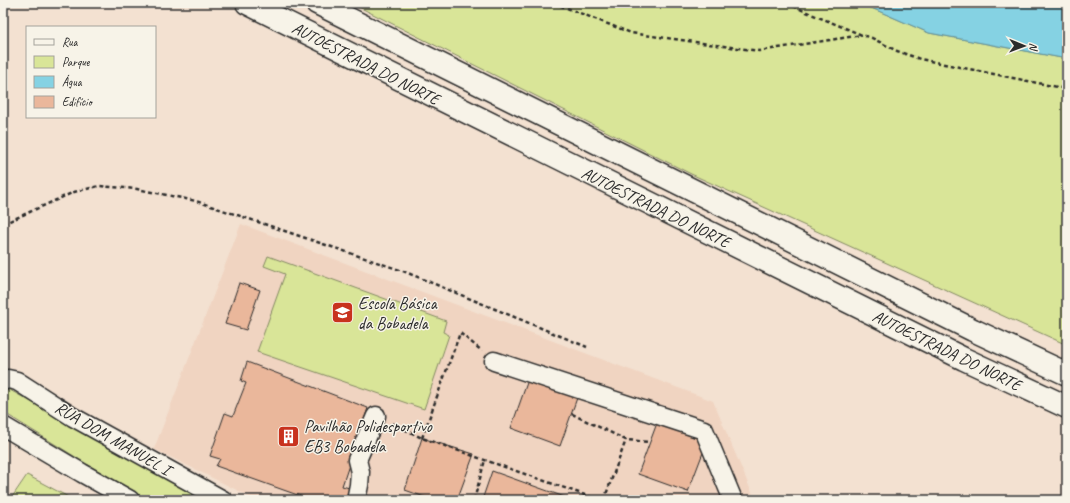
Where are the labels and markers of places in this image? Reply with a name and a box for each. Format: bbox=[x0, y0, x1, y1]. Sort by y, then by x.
place label: Escola Básica da Bobadela bbox=[358, 293, 438, 334]
school or university icon: Escola Básica da Bobadela bbox=[329, 300, 355, 326]
place label: Pavilhão Polidesportivo EB3 Bobadela bbox=[304, 416, 433, 457]
building icon: Pavilhão Polidesportivo EB3 Bobadela bbox=[275, 423, 301, 449]

